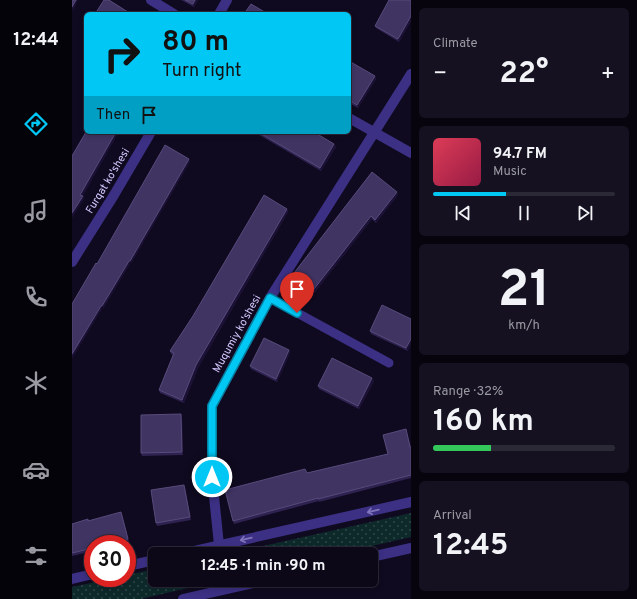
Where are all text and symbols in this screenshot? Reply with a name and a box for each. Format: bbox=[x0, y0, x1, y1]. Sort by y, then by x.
text: 80 m bbox=[162, 25, 229, 61]
icon: right bbox=[96, 28, 148, 80]
text: 12:44 bbox=[13, 29, 59, 52]
text: Climate bbox=[433, 36, 478, 52]
text: 22° bbox=[499, 56, 549, 93]
text: Turn right bbox=[162, 60, 242, 83]
text: − bbox=[433, 61, 447, 88]
text: + bbox=[601, 61, 615, 88]
icon: arrive bbox=[138, 104, 160, 126]
text: Then bbox=[96, 106, 130, 125]
icon: directions bbox=[22, 110, 50, 138]
text: 94.7 FM bbox=[493, 145, 547, 164]
street label: Furqat ko'shesi bbox=[83, 146, 133, 216]
text: Music bbox=[493, 164, 527, 180]
icon: music bbox=[22, 197, 50, 225]
icon: previous bbox=[452, 202, 474, 224]
icon: pause bbox=[513, 202, 535, 224]
icon: next bbox=[574, 202, 596, 224]
text: 21 bbox=[498, 259, 550, 325]
pin bbox=[280, 272, 314, 313]
icon: arrive bbox=[286, 278, 308, 300]
icon: phone bbox=[22, 283, 50, 311]
street label: Muqumiy ko'shesi bbox=[210, 292, 264, 376]
text: km/h bbox=[508, 318, 540, 334]
icon: climate bbox=[22, 369, 50, 397]
text: Range · 32% bbox=[433, 384, 503, 400]
text: 160 km bbox=[433, 404, 534, 441]
icon: car bbox=[22, 456, 50, 484]
position arrow bbox=[191, 456, 233, 498]
one-way arrow bbox=[367, 507, 380, 515]
text: Arrival bbox=[433, 508, 472, 524]
text: 12:45 bbox=[433, 528, 508, 565]
speed limit sign: 30 bbox=[84, 535, 136, 587]
one-way arrow bbox=[240, 536, 253, 544]
icon: filters bbox=[22, 542, 50, 570]
text: 12:45 · 1 min · 90 m bbox=[201, 557, 325, 576]

